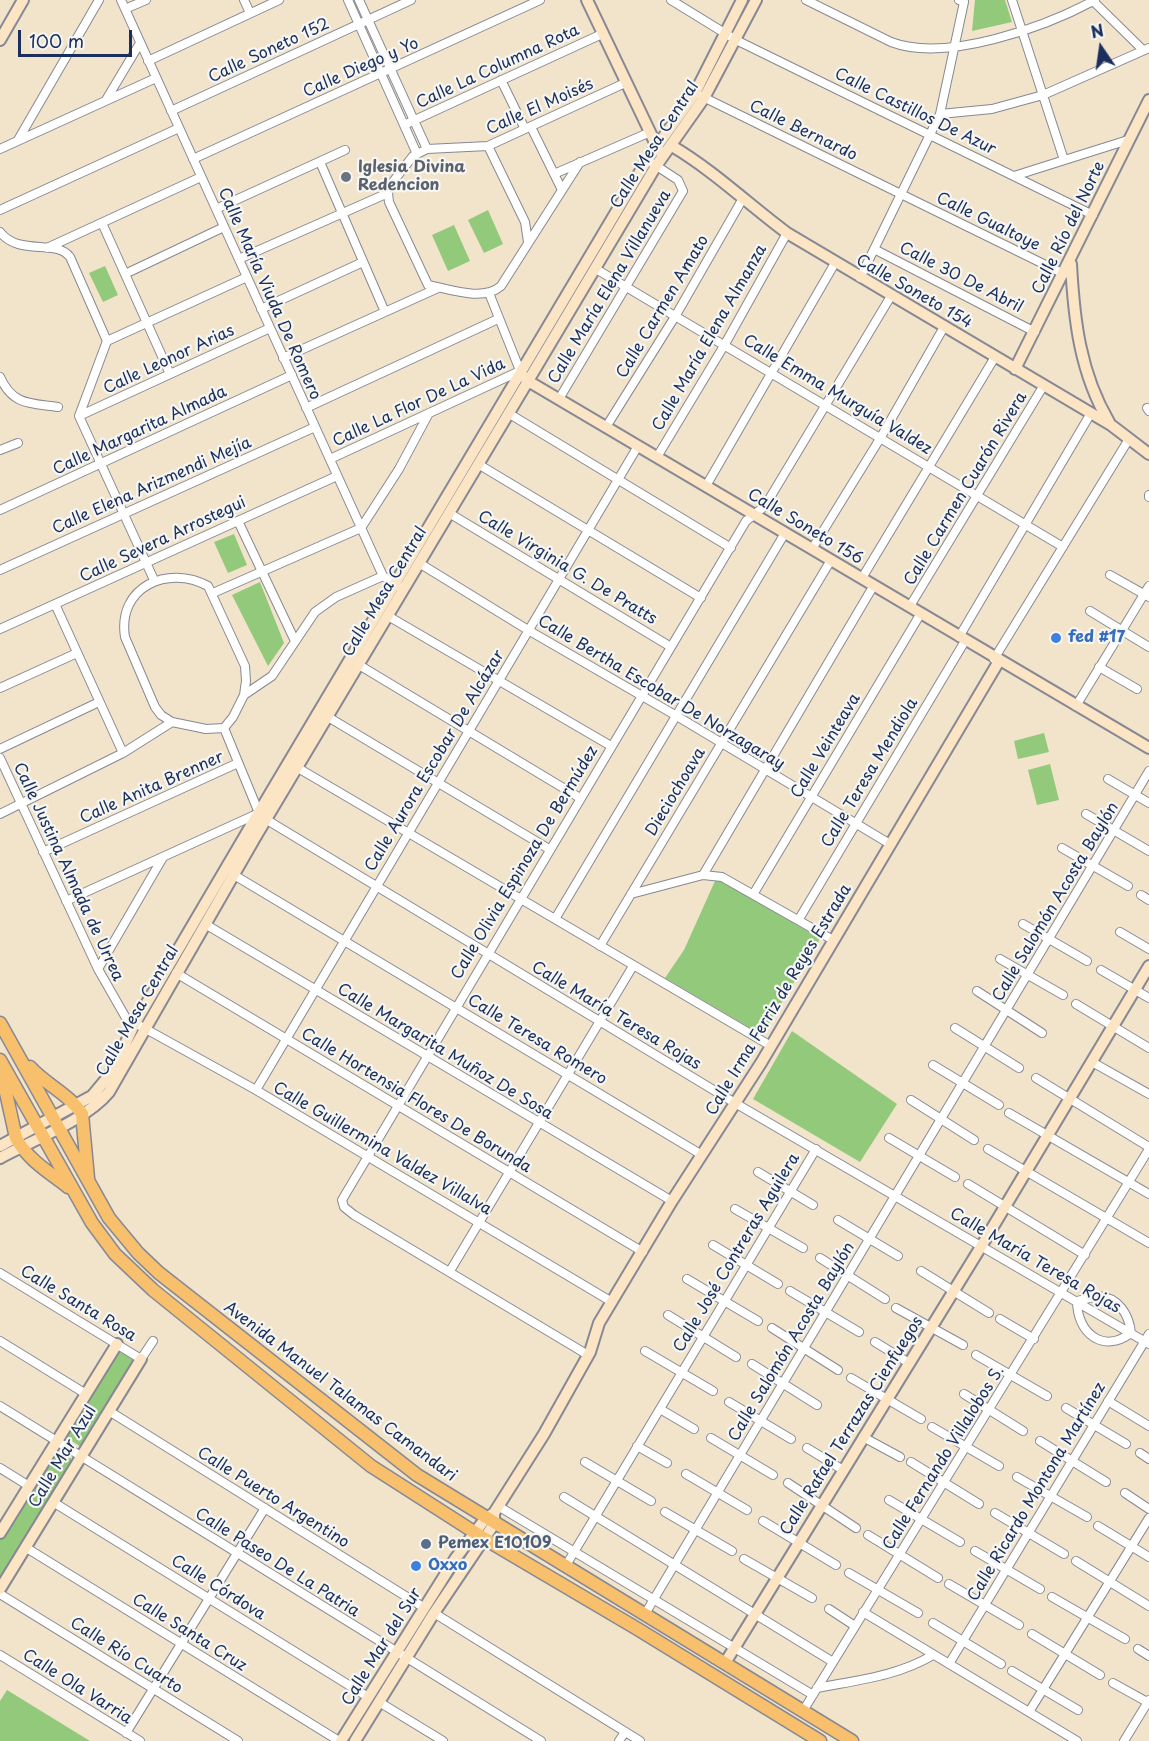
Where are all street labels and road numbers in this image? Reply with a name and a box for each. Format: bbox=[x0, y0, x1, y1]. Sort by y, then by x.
street label: Calle Soneto 152 bbox=[206, 15, 332, 87]
street label: Calle La Columna Rota bbox=[413, 21, 583, 113]
street label: Calle Diego y Yo bbox=[300, 34, 422, 102]
street label: Calle Castillos De Azur bbox=[831, 65, 999, 159]
street label: Calle El Moisés bbox=[484, 75, 596, 139]
street label: Calle Mesa Central bbox=[607, 78, 703, 212]
street label: Calle Bernardo bbox=[746, 97, 860, 165]
street label: Calle Río del Norte bbox=[1029, 159, 1109, 297]
street label: Calle María Viuda De Romero bbox=[213, 185, 325, 403]
street label: Calle María Elena Villanueva bbox=[544, 187, 676, 387]
street label: Calle Gualtoye bbox=[933, 189, 1043, 255]
street label: Calle Carmen Amato bbox=[613, 232, 713, 382]
street label: Calle 30 De Abril bbox=[896, 239, 1026, 317]
street label: Calle María Elena Almanza bbox=[649, 241, 771, 435]
street label: Calle Soneto 154 bbox=[853, 251, 975, 333]
street label: Calle Leonor Arias bbox=[101, 321, 237, 399]
street label: Calle Emma Murguía Valdez bbox=[739, 331, 935, 459]
street label: Calle La Flor De La Vida bbox=[330, 355, 508, 451]
street label: Calle Margarita Almada bbox=[50, 382, 230, 480]
street label: Calle Carmen Cuarón Rivera bbox=[900, 389, 1032, 589]
street label: Calle Elena Arizmendi Mejía bbox=[50, 433, 254, 539]
street label: Calle Soneto 156 bbox=[744, 485, 866, 569]
street label: Calle Severa Arrostegui bbox=[77, 493, 249, 587]
street label: Calle Virginia G. De Pratts bbox=[474, 507, 660, 629]
street label: Calle Mesa Central bbox=[339, 524, 431, 660]
street label: Calle Bertha Escobar De Norzagaray bbox=[534, 611, 788, 775]
street label: Calle Aurora Escobar De Alcázar bbox=[361, 647, 509, 875]
street label: Calle Veinteava bbox=[787, 690, 865, 802]
street label: Calle Teresa Mendiola bbox=[818, 695, 922, 851]
street label: Calle Olivia Espinoza De Bermúdez bbox=[448, 743, 602, 983]
street label: Dieciochoava bbox=[642, 744, 710, 840]
street label: Calle Anita Brenner bbox=[77, 748, 227, 828]
street label: Calle Justina Almada de Urrea bbox=[9, 760, 127, 984]
street label: Calle Salomón Acosta Baylón bbox=[989, 799, 1123, 1005]
street label: Calle Irma Ferriz de Reyes Estrada bbox=[702, 881, 856, 1119]
street label: Calle Mesa Central bbox=[93, 942, 183, 1080]
street label: Calle María Teresa Rojas bbox=[528, 958, 704, 1074]
street label: Calle Margarita Muñoz De Sosa bbox=[334, 980, 556, 1124]
street label: Calle Teresa Romero bbox=[464, 991, 610, 1089]
street label: Calle Hortensia Flores De Borunda bbox=[297, 1024, 535, 1178]
street label: Calle Guillermina Valdez Villalva bbox=[269, 1078, 495, 1220]
street label: Calle José Contreras Aguilera bbox=[670, 1150, 804, 1356]
street label: Calle María Teresa Rojas bbox=[946, 1204, 1124, 1318]
street label: Calle Salomón Acosta Baylón bbox=[725, 1239, 859, 1445]
street label: Calle Santa Rosa bbox=[17, 1262, 139, 1346]
street label: Avenida Manuel Talamas Camandari bbox=[220, 1298, 460, 1486]
street label: Calle Rafael Terrazas Cienfuegos bbox=[776, 1313, 928, 1539]
street label: Calle Fernando Villalobos S. bbox=[879, 1362, 1009, 1554]
street label: Calle Ricardo Montona Martínez bbox=[964, 1379, 1110, 1605]
street label: Calle Mar Azul bbox=[25, 1403, 101, 1511]
street label: Calle Puerto Argentino bbox=[193, 1443, 353, 1553]
street label: Calle Paseo De La Patria bbox=[191, 1504, 363, 1622]
street label: Calle Córdova bbox=[167, 1551, 269, 1625]
street label: Calle Mar del Sur bbox=[338, 1585, 426, 1709]
street label: Calle Santa Cruz bbox=[128, 1590, 250, 1676]
street label: Calle Río Cuarto bbox=[66, 1614, 186, 1698]
street label: Calle Ola Varria bbox=[19, 1646, 135, 1728]

